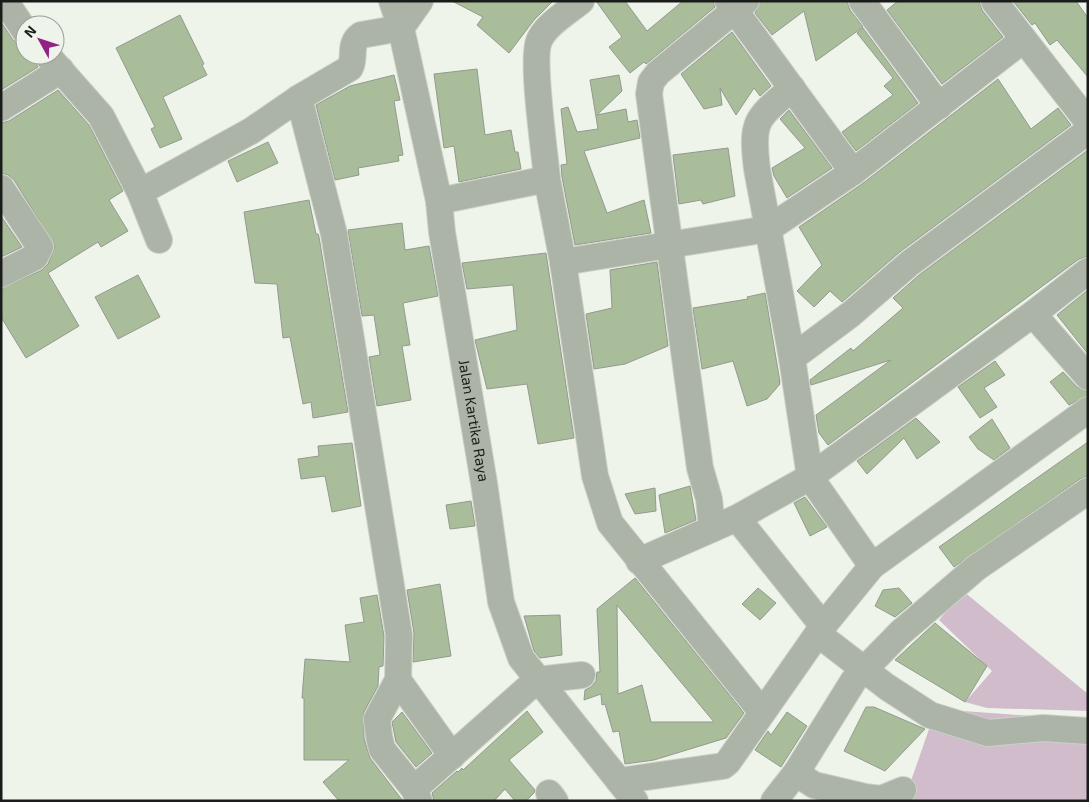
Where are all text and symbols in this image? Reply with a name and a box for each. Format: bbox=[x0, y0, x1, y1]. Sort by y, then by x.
north arrow bbox=[15, 15, 65, 65]
text: N bbox=[20, 22, 39, 41]
street label: Jalan Kartika Raya bbox=[455, 358, 494, 483]

